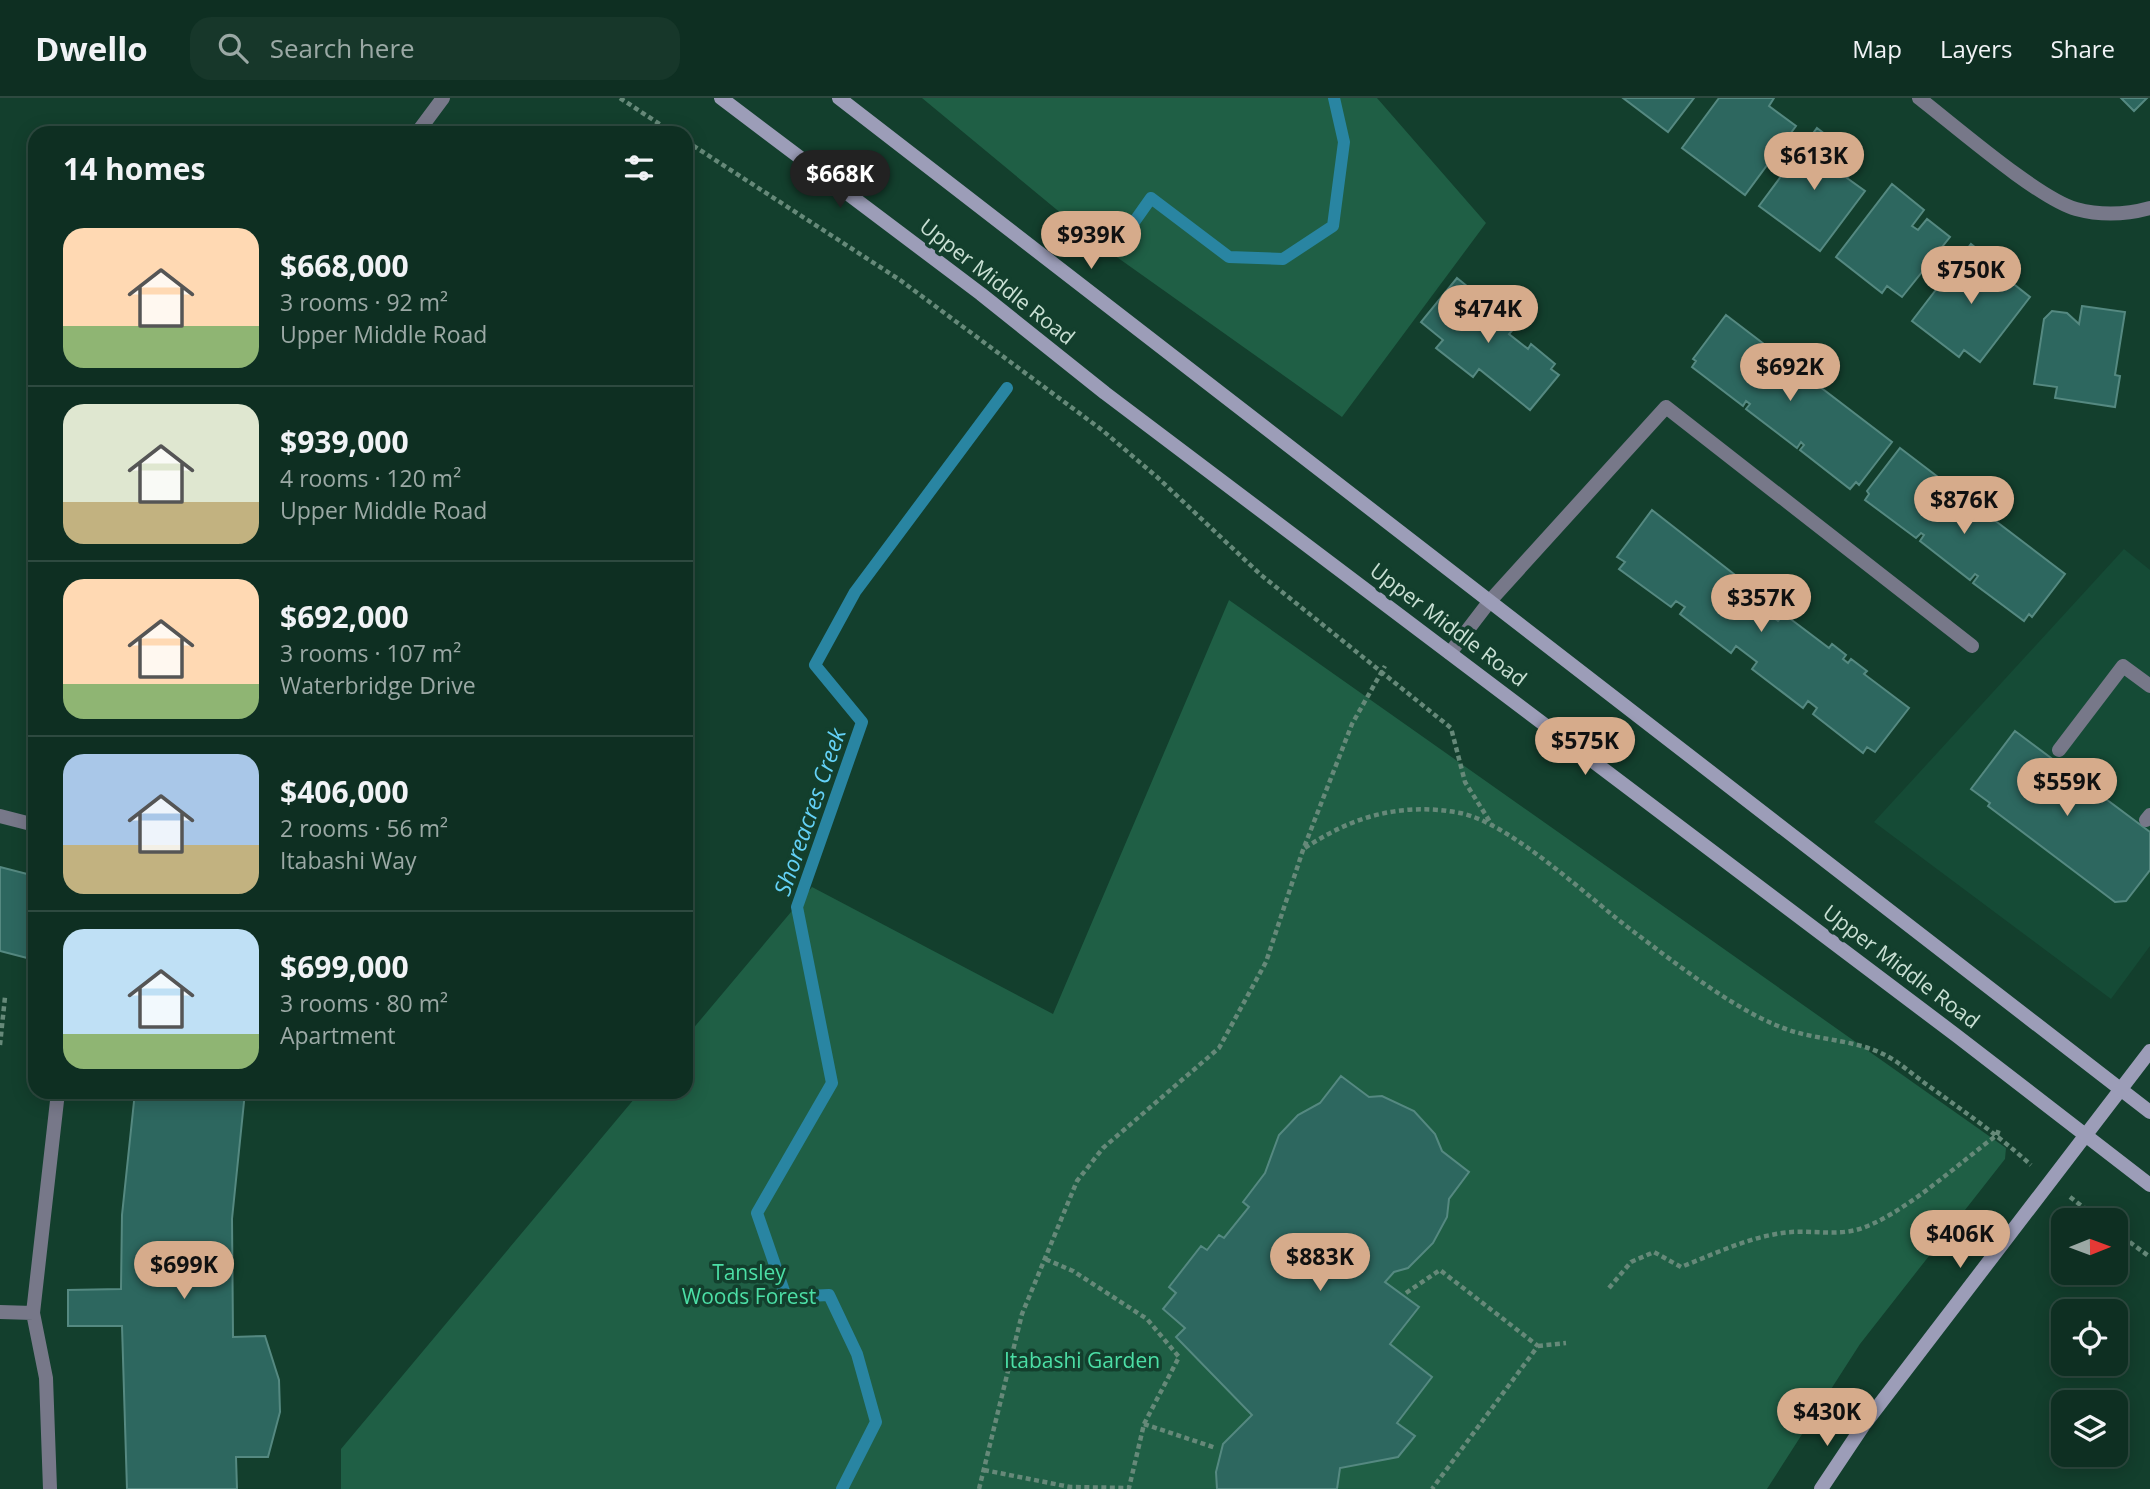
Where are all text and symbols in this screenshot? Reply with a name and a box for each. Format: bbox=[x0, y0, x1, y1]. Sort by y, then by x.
search box bbox=[190, 17, 680, 80]
text: Dwello bbox=[35, 26, 148, 71]
icon: search bbox=[214, 29, 252, 67]
text: Search here bbox=[270, 30, 415, 66]
text: Map bbox=[1852, 32, 1902, 65]
text: Layers bbox=[1940, 32, 2013, 65]
text: Share bbox=[2051, 32, 2115, 65]
pin: $613K bbox=[1765, 132, 1863, 192]
text: $613K bbox=[1780, 139, 1848, 171]
text: 14 homes bbox=[63, 148, 206, 189]
icon: filters bbox=[620, 149, 658, 187]
pin: $668K bbox=[791, 150, 889, 210]
text: $668K bbox=[806, 157, 874, 189]
street label: Upper Middle Road bbox=[914, 212, 1081, 351]
pin: $939K bbox=[1042, 212, 1140, 271]
text: $939K bbox=[1057, 218, 1125, 250]
text: $668,000 bbox=[280, 245, 409, 286]
pin: $750K bbox=[1922, 246, 2020, 306]
text: $750K bbox=[1937, 253, 2005, 285]
icon: home bbox=[119, 256, 203, 340]
text: 3 rooms · 92 m² bbox=[280, 286, 448, 318]
pin: $474K bbox=[1439, 286, 1537, 345]
text: $474K bbox=[1454, 292, 1522, 324]
text: Upper Middle Road bbox=[280, 318, 487, 350]
pin: $692K bbox=[1741, 344, 1839, 403]
text: $692K bbox=[1756, 350, 1824, 382]
text: $939,000 bbox=[280, 421, 409, 462]
icon: home bbox=[119, 432, 203, 516]
text: 4 rooms · 120 m² bbox=[280, 462, 461, 494]
pin: $876K bbox=[1915, 476, 2013, 536]
text: $876K bbox=[1930, 483, 1998, 515]
text: Upper Middle Road bbox=[280, 494, 487, 526]
street label: Upper Middle Road bbox=[1365, 556, 1533, 692]
pin: $357K bbox=[1712, 574, 1810, 634]
text: $357K bbox=[1727, 581, 1795, 613]
text: $692,000 bbox=[280, 596, 409, 637]
icon: home bbox=[119, 607, 203, 691]
text: 3 rooms · 107 m² bbox=[280, 637, 461, 669]
text: Waterbridge Drive bbox=[280, 669, 476, 701]
pin: $575K bbox=[1536, 718, 1634, 777]
water label: Shoreacres Creek bbox=[765, 723, 853, 900]
text: $575K bbox=[1551, 724, 1619, 756]
pin: $559K bbox=[2018, 758, 2116, 818]
text: $559K bbox=[2033, 765, 2101, 797]
text: $406,000 bbox=[280, 771, 409, 812]
icon: home bbox=[119, 782, 203, 866]
text: 2 rooms · 56 m² bbox=[280, 812, 448, 844]
text: Itabashi Way bbox=[280, 844, 417, 876]
street label: Upper Middle Road bbox=[1818, 898, 1986, 1034]
text: $699,000 bbox=[280, 946, 409, 987]
icon: home bbox=[119, 957, 203, 1041]
text: 3 rooms · 80 m² bbox=[280, 987, 448, 1019]
text: Apartment bbox=[280, 1019, 396, 1051]
north arrow bbox=[2051, 1208, 2128, 1284]
map controls bbox=[2051, 1208, 2128, 1467]
pin: $406K bbox=[1911, 1210, 2009, 1270]
text: $406K bbox=[1926, 1217, 1994, 1249]
pin: $883K bbox=[1271, 1234, 1369, 1293]
text: $883K bbox=[1286, 1240, 1354, 1272]
pin: $699K bbox=[135, 1242, 233, 1301]
text: $699K bbox=[150, 1248, 218, 1280]
park label: Tansley Woods Forest bbox=[682, 1258, 816, 1310]
button: locate bbox=[2051, 1299, 2128, 1376]
park label: Itabashi Garden bbox=[1004, 1346, 1160, 1374]
pin: $430K bbox=[1778, 1388, 1876, 1448]
button: layers bbox=[2051, 1390, 2128, 1467]
text: $430K bbox=[1793, 1395, 1861, 1427]

